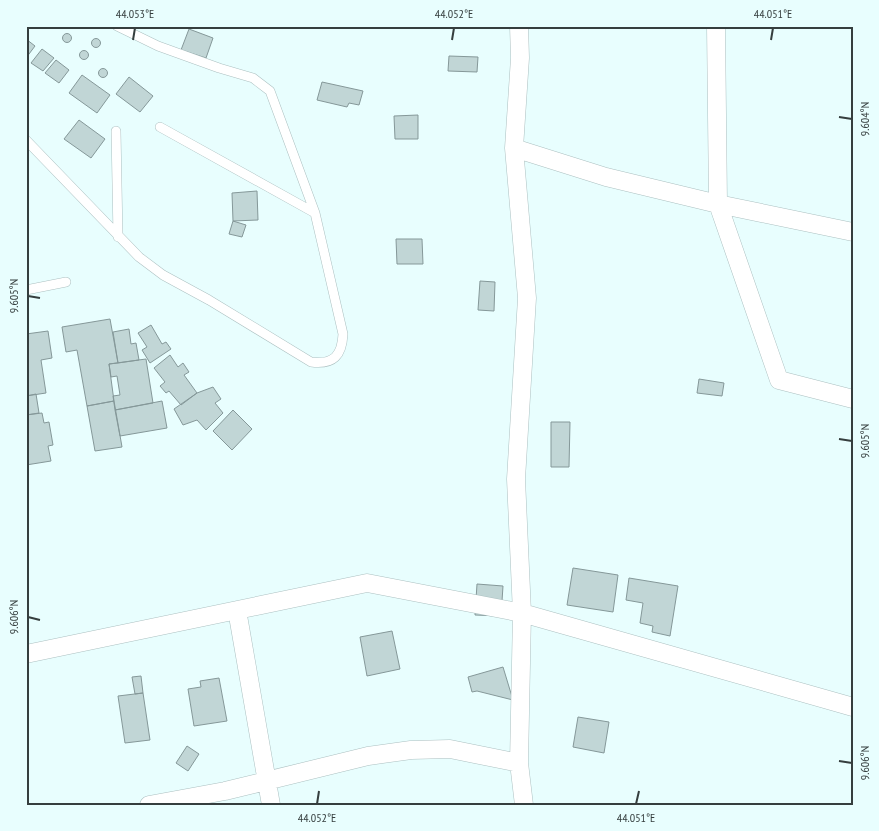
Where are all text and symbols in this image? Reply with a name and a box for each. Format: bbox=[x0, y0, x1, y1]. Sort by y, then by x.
text: 44.053°E bbox=[116, 6, 154, 21]
text: 44.052°E bbox=[435, 6, 473, 21]
text: 44.051°E bbox=[754, 6, 792, 21]
text: 9.604°N bbox=[857, 102, 872, 136]
text: 9.605°N bbox=[6, 279, 21, 313]
text: 9.605°N bbox=[857, 424, 872, 458]
text: 9.606°N bbox=[6, 600, 21, 634]
text: 9.606°N bbox=[857, 746, 872, 780]
text: 44.052°E bbox=[298, 810, 336, 825]
text: 44.051°E bbox=[617, 810, 655, 825]

